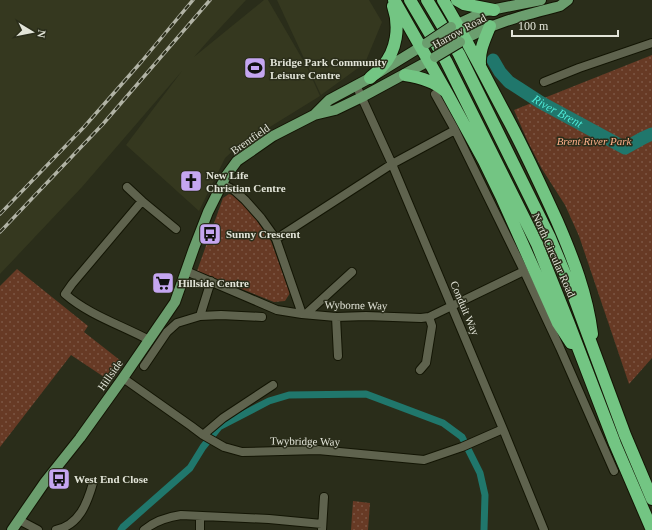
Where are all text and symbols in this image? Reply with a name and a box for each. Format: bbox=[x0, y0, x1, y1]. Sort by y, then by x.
street label: Harrow Road bbox=[430, 11, 488, 51]
north arrow bbox=[12, 12, 52, 52]
scale bar bbox=[512, 12, 618, 38]
text: 100 m bbox=[518, 19, 549, 33]
text: N bbox=[35, 29, 48, 39]
sports icon: Bridge Park Community Leisure Centre bbox=[242, 55, 268, 81]
place label: Bridge Park Community Leisure Centre bbox=[270, 56, 387, 81]
water label: River Brent bbox=[529, 91, 586, 131]
street label: Brentfield bbox=[228, 121, 272, 157]
park label: Brent River Park bbox=[557, 135, 632, 147]
church icon: New Life Christian Centre bbox=[178, 168, 204, 194]
place label: New Life Christian Centre bbox=[206, 169, 286, 194]
street label: North Circular Road bbox=[530, 211, 578, 299]
bus stop icon: Sunny Crescent bbox=[197, 221, 223, 247]
place label: Sunny Crescent bbox=[226, 228, 300, 240]
supermarket icon: Hillside Centre bbox=[150, 270, 176, 296]
place label: Hillside Centre bbox=[178, 277, 249, 289]
street label: Conduit Way bbox=[448, 279, 482, 337]
street label: Wyborne Way bbox=[325, 298, 388, 312]
street label: Hillside bbox=[95, 357, 125, 393]
street label: Twybridge Way bbox=[270, 434, 341, 448]
bus stop icon: West End Close bbox=[46, 466, 72, 492]
place label: West End Close bbox=[74, 473, 148, 485]

